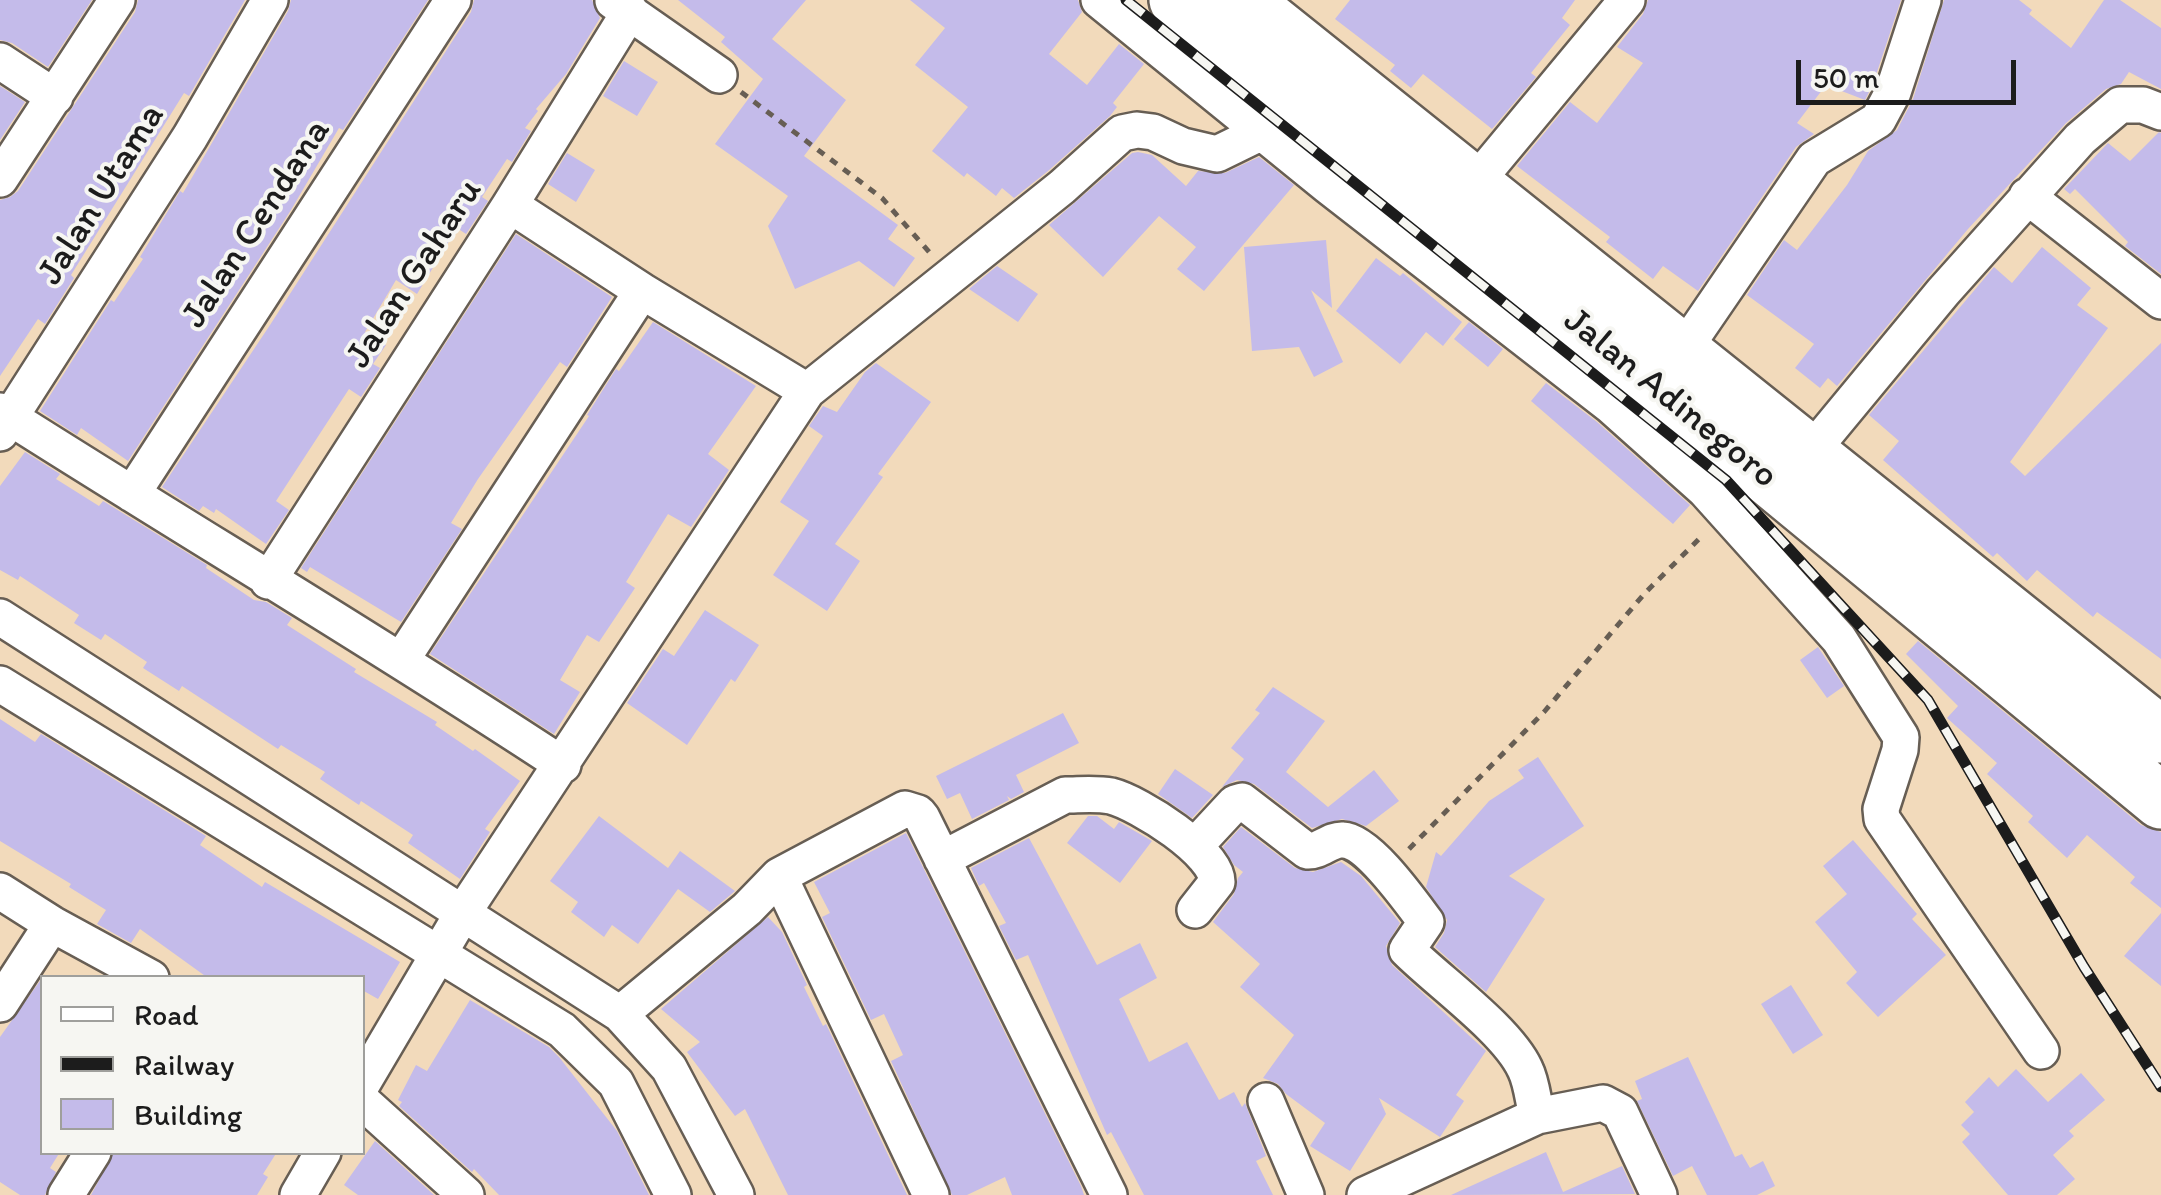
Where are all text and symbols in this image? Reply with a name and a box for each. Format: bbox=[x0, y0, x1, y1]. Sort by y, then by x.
scale bar bbox=[1801, 40, 2021, 102]
text: 50 m bbox=[1813, 59, 1879, 96]
street label: Jalan Utama bbox=[29, 96, 175, 294]
street label: Jalan Cendana bbox=[172, 111, 342, 337]
street label: Jalan Gaharu bbox=[337, 171, 493, 377]
street label: Jalan Adinegoro bbox=[1554, 299, 1786, 499]
legend bbox=[40, 975, 365, 1155]
text: Road bbox=[134, 996, 199, 1033]
text: Railway bbox=[134, 1046, 234, 1083]
text: Building bbox=[134, 1096, 242, 1133]

